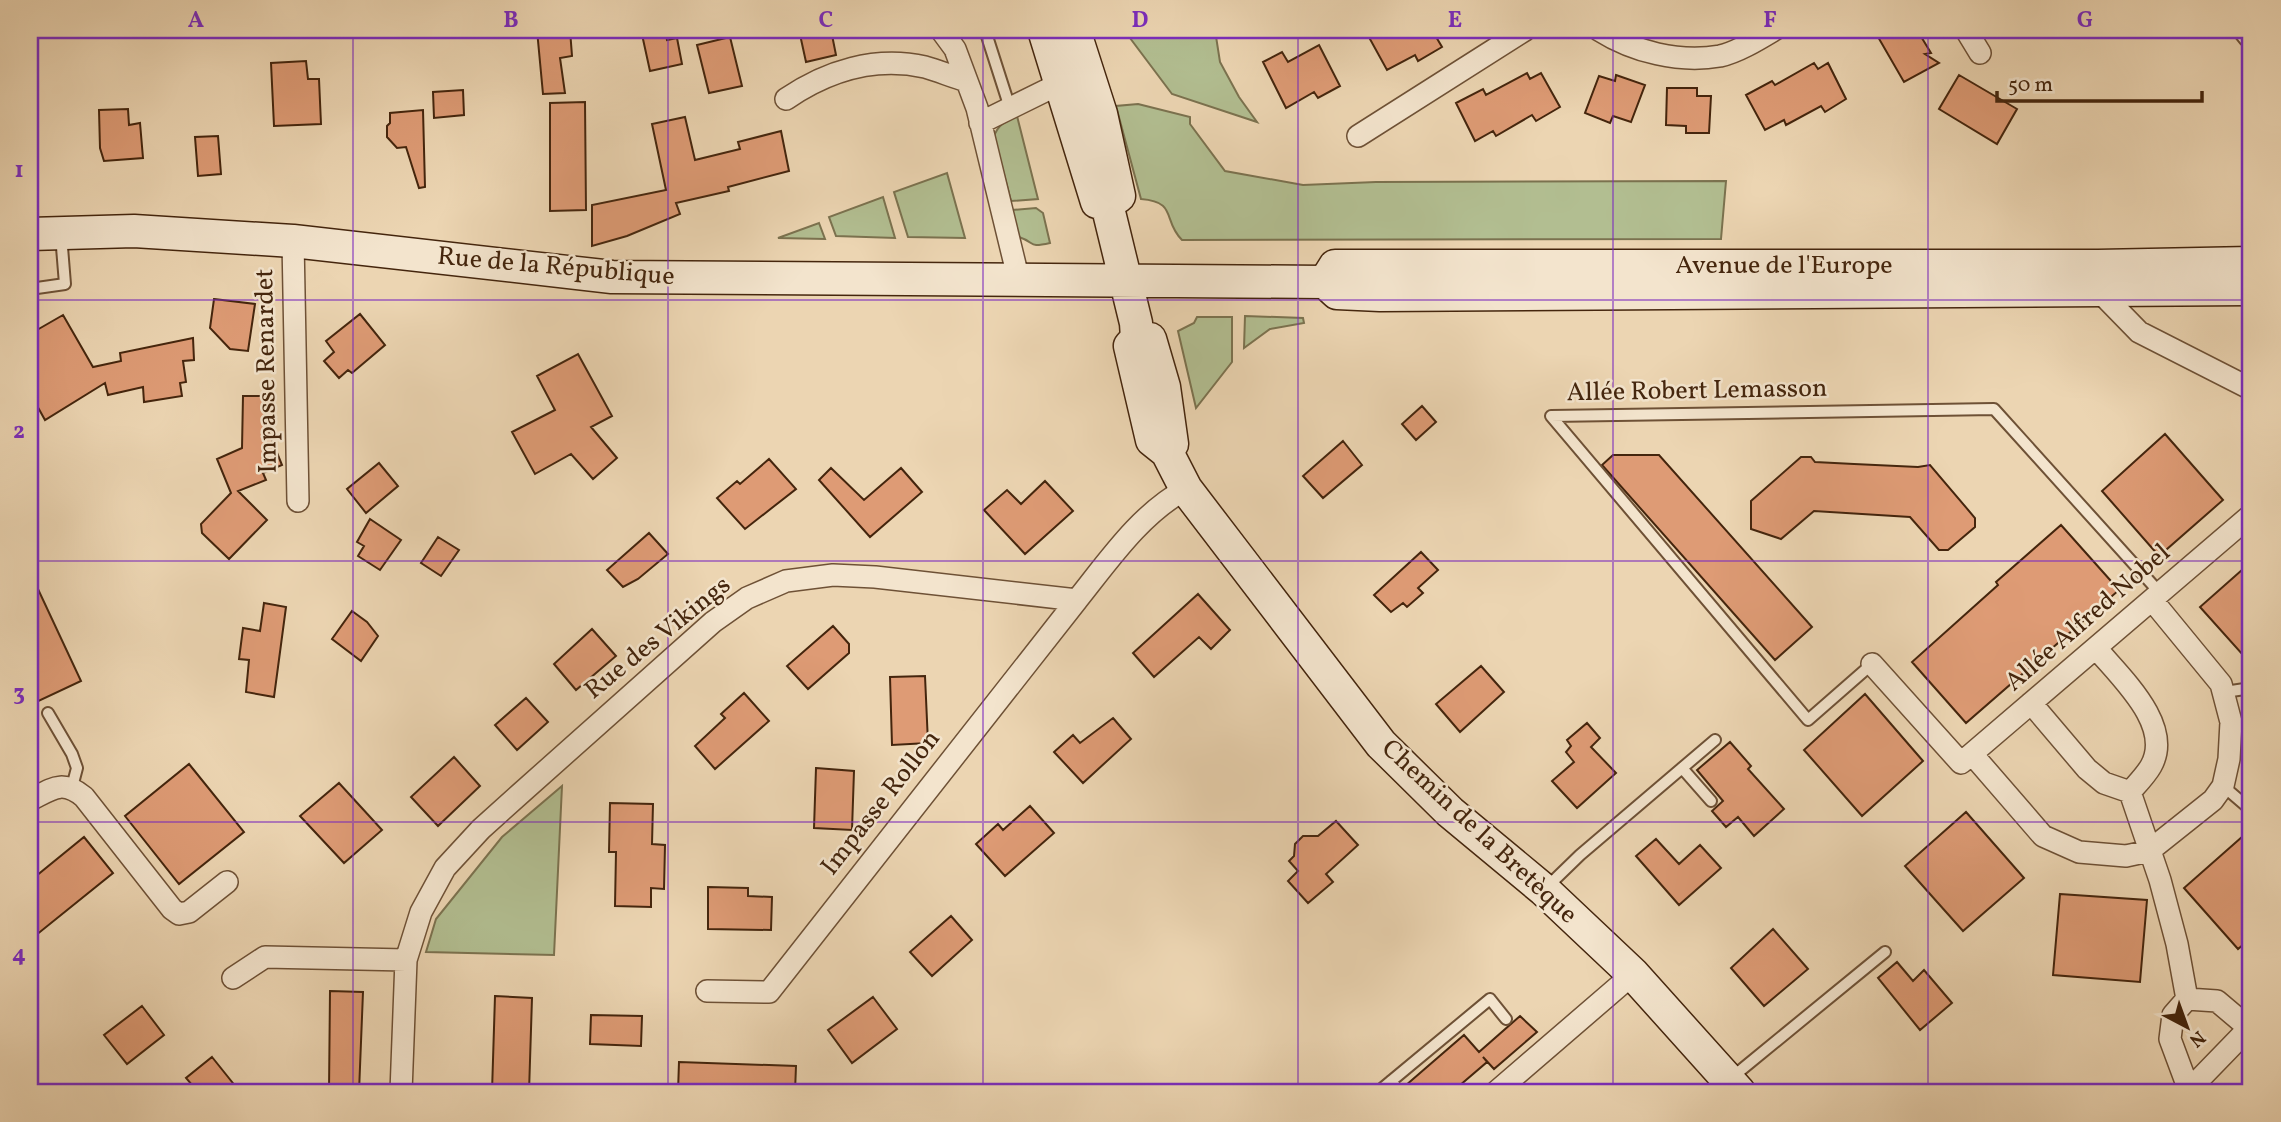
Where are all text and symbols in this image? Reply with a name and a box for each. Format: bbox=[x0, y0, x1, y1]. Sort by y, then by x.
text: A bbox=[188, 5, 204, 37]
text: B bbox=[503, 5, 519, 37]
text: C bbox=[819, 5, 833, 37]
text: D bbox=[1132, 5, 1149, 37]
text: E bbox=[1448, 5, 1462, 37]
text: F bbox=[1763, 5, 1777, 37]
text: G bbox=[2077, 5, 2093, 37]
scale bar bbox=[1997, 60, 2202, 104]
text: 50 m bbox=[2008, 71, 2053, 100]
text: 1 bbox=[14, 155, 24, 187]
street label: Rue de la République bbox=[436, 239, 676, 295]
street label: Avenue de l'Europe bbox=[1675, 248, 1893, 284]
street label: Impasse Renardet bbox=[247, 268, 287, 474]
street label: Allée Robert Lemasson bbox=[1566, 371, 1828, 411]
text: 2 bbox=[13, 416, 25, 448]
street label: Allée Alfred Nobel bbox=[1997, 536, 2179, 700]
street label: Rue des Vikings bbox=[577, 568, 739, 708]
text: 3 bbox=[13, 678, 25, 710]
street label: Impasse Rollon bbox=[813, 723, 949, 883]
street label: Chemin de la Bretèque bbox=[1373, 731, 1585, 933]
text: 4 bbox=[12, 939, 26, 971]
north arrow bbox=[2152, 992, 2222, 1062]
text: N bbox=[2183, 1024, 2211, 1053]

